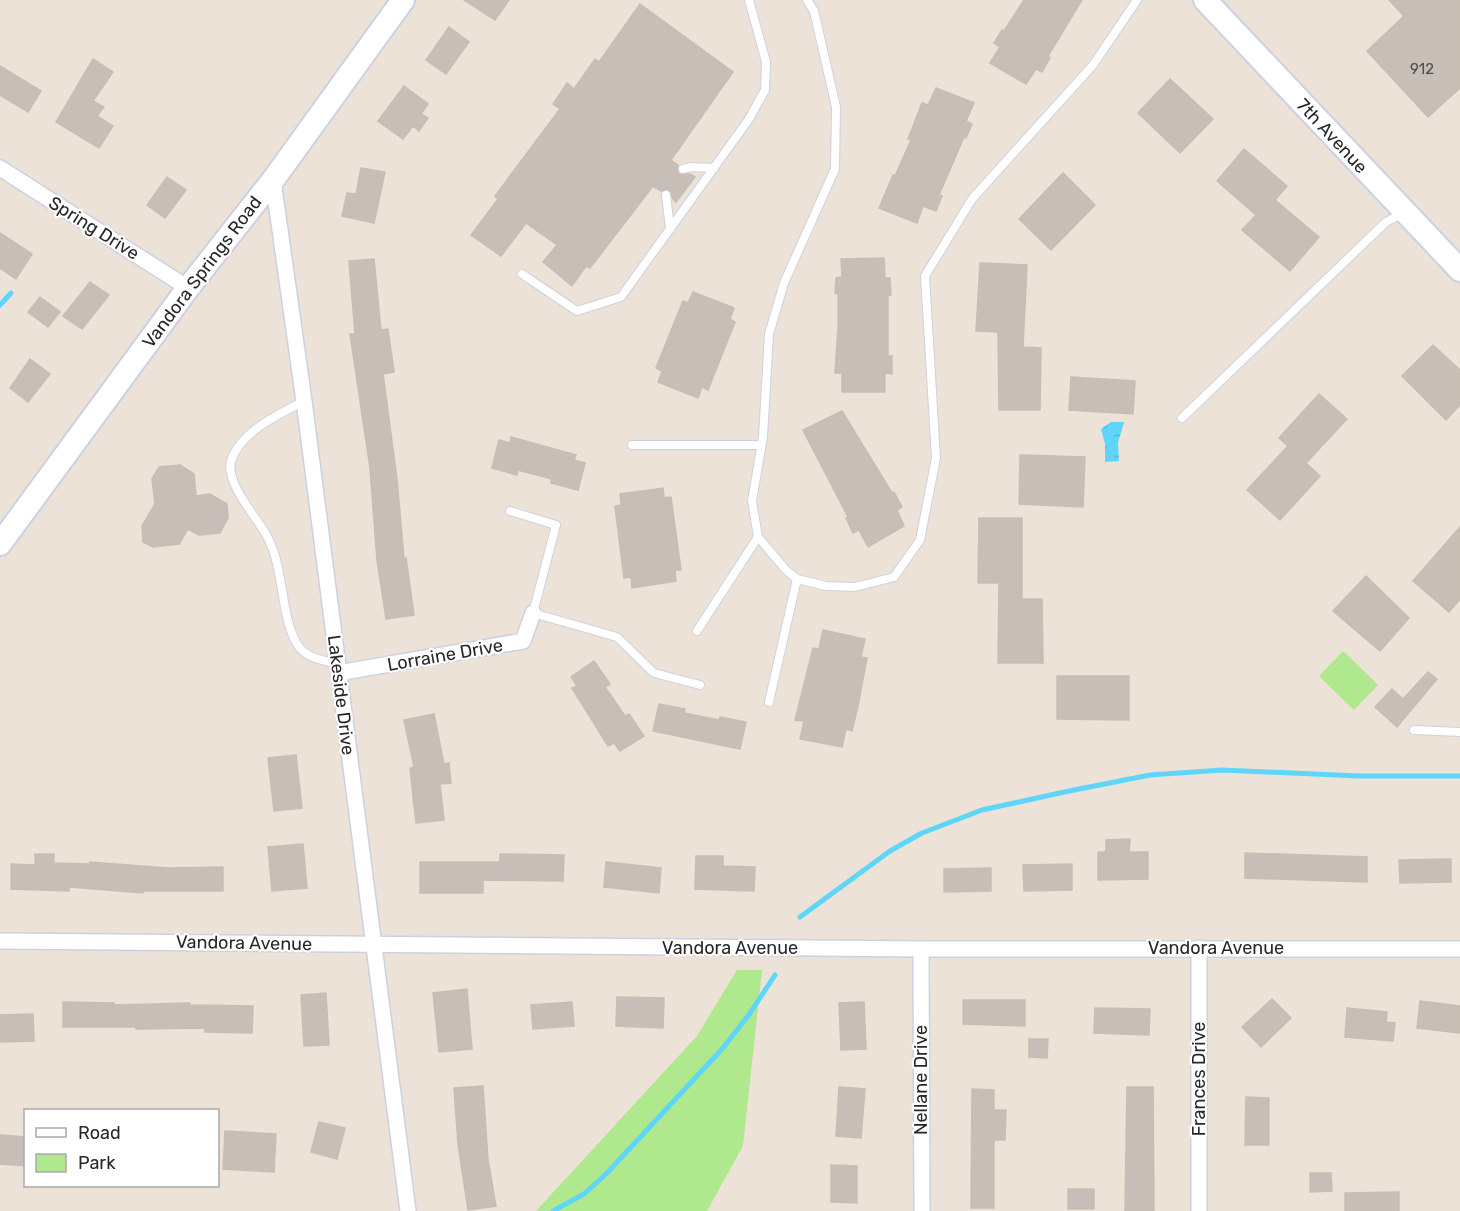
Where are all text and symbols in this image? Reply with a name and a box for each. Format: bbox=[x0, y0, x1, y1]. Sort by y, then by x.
house number: 912 bbox=[1410, 60, 1434, 78]
street label: 7th Avenue bbox=[1292, 94, 1372, 178]
street label: Spring Drive bbox=[45, 192, 143, 264]
street label: Vandora Springs Road bbox=[138, 192, 266, 352]
street label: Lakeside Drive bbox=[323, 634, 359, 756]
street label: Lorraine Drive bbox=[386, 634, 504, 676]
street label: Vandora Avenue bbox=[176, 931, 312, 955]
street label: Vandora Avenue bbox=[662, 937, 798, 959]
street label: Vandora Avenue bbox=[1148, 937, 1284, 959]
street label: Frances Drive bbox=[1188, 1022, 1210, 1136]
street label: Nellane Drive bbox=[910, 1025, 932, 1135]
legend bbox=[24, 1109, 219, 1187]
text: Road bbox=[78, 1122, 121, 1144]
text: Park bbox=[78, 1152, 116, 1174]

